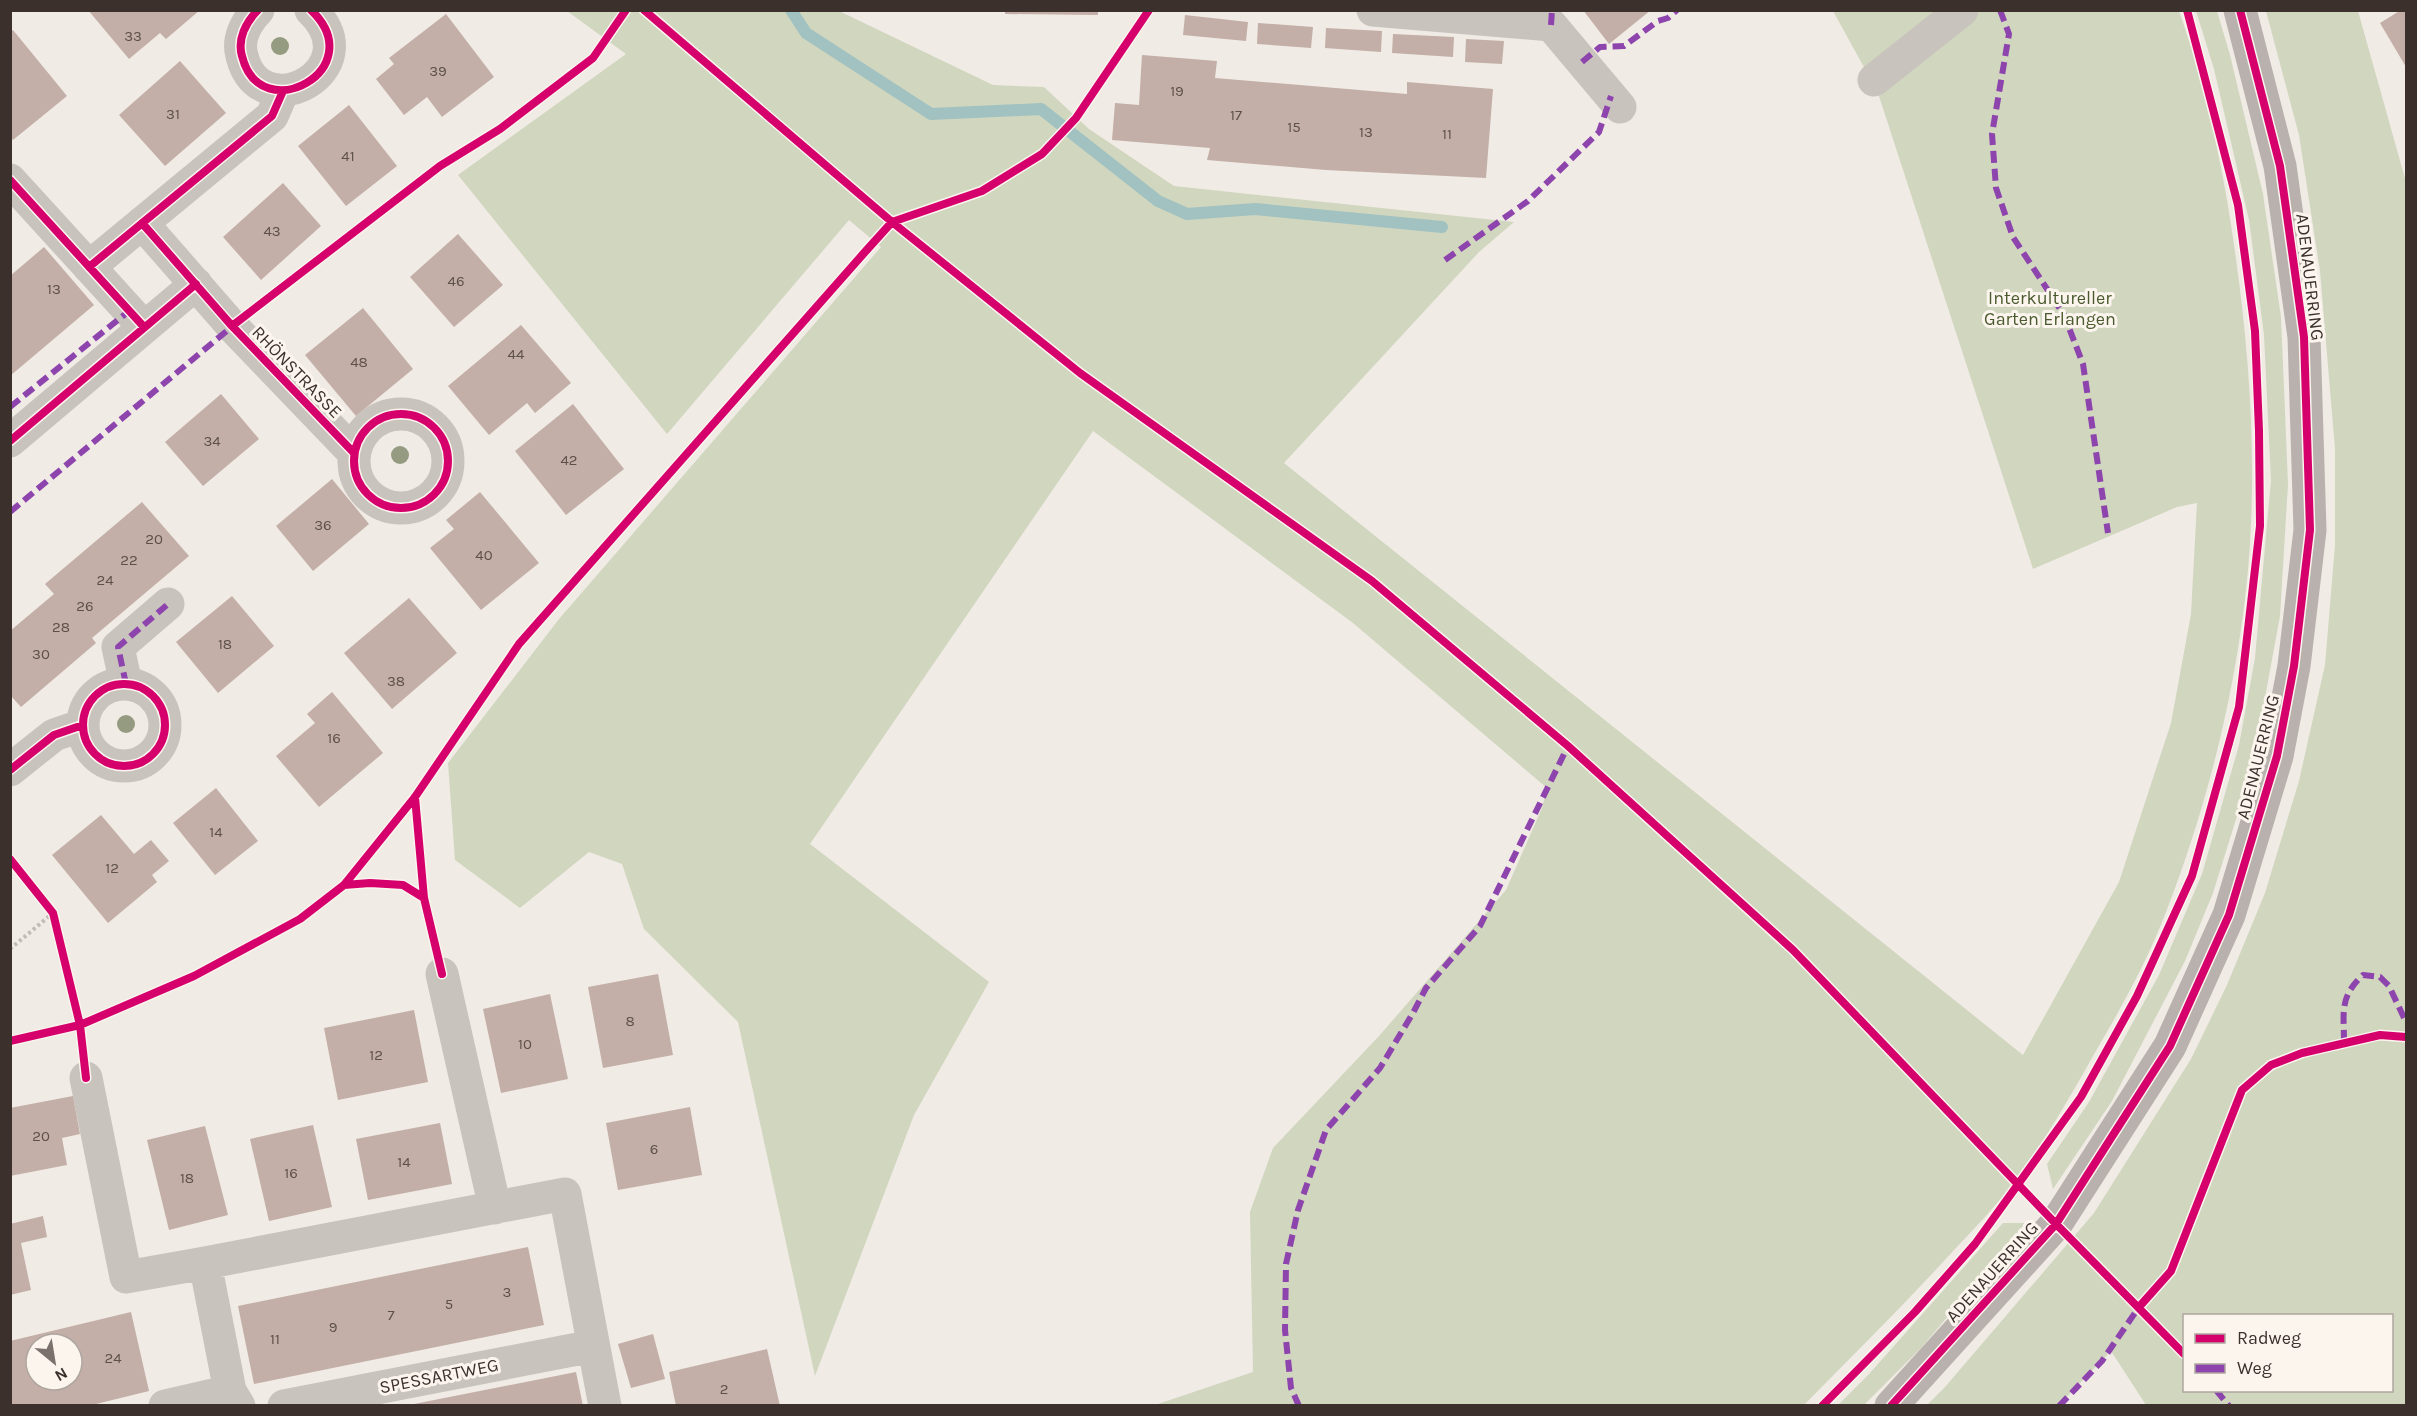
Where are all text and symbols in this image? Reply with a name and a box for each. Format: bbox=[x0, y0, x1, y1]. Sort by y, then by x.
house number: 33 bbox=[124, 27, 142, 45]
house number: 39 bbox=[429, 62, 447, 80]
house number: 19 bbox=[1170, 82, 1184, 100]
house number: 31 bbox=[166, 105, 180, 123]
house number: 17 bbox=[1230, 106, 1242, 124]
house number: 15 bbox=[1287, 118, 1301, 136]
house number: 13 bbox=[1359, 123, 1373, 141]
house number: 11 bbox=[1442, 125, 1452, 143]
house number: 41 bbox=[341, 147, 355, 165]
street label: ADENAUERRING bbox=[2291, 212, 2329, 342]
house number: 43 bbox=[263, 222, 281, 240]
house number: 46 bbox=[448, 272, 464, 290]
house number: 13 bbox=[47, 280, 61, 298]
park label: Interkultureller Garten Erlangen bbox=[1984, 287, 2116, 330]
street label: RHÖNSTRASSE bbox=[247, 321, 347, 423]
house number: 44 bbox=[508, 345, 525, 363]
house number: 48 bbox=[350, 353, 368, 371]
house number: 34 bbox=[203, 432, 221, 450]
house number: 42 bbox=[560, 451, 578, 469]
house number: 36 bbox=[314, 516, 332, 534]
house number: 20 bbox=[145, 530, 163, 548]
house number: 40 bbox=[475, 546, 493, 564]
house number: 22 bbox=[120, 551, 138, 569]
house number: 24 bbox=[96, 571, 114, 589]
house number: 26 bbox=[76, 597, 94, 615]
house number: 28 bbox=[52, 618, 70, 636]
house number: 18 bbox=[218, 635, 232, 653]
house number: 30 bbox=[32, 645, 50, 663]
house number: 38 bbox=[387, 672, 405, 690]
street label: ADENAUERRING bbox=[2232, 692, 2284, 822]
house number: 16 bbox=[327, 729, 341, 747]
house number: 14 bbox=[209, 823, 223, 841]
house number: 12 bbox=[105, 859, 119, 877]
house number: 8 bbox=[625, 1012, 635, 1030]
house number: 10 bbox=[518, 1035, 532, 1053]
house number: 12 bbox=[369, 1046, 383, 1064]
house number: 20 bbox=[32, 1127, 50, 1145]
house number: 6 bbox=[650, 1140, 658, 1158]
house number: 14 bbox=[397, 1153, 411, 1171]
house number: 16 bbox=[284, 1164, 298, 1182]
house number: 18 bbox=[180, 1169, 194, 1187]
street label: ADENAUERRING bbox=[1941, 1217, 2043, 1327]
house number: 3 bbox=[503, 1283, 511, 1301]
house number: 5 bbox=[445, 1295, 453, 1313]
house number: 7 bbox=[387, 1306, 395, 1324]
legend bbox=[2183, 1314, 2393, 1392]
house number: 9 bbox=[329, 1318, 337, 1336]
text: Radweg bbox=[2237, 1327, 2301, 1349]
house number: 11 bbox=[270, 1330, 280, 1348]
north arrow bbox=[24, 1332, 84, 1392]
house number: 24 bbox=[104, 1349, 122, 1367]
street label: SPESSARTWEG bbox=[378, 1354, 500, 1398]
text: Weg bbox=[2237, 1357, 2272, 1379]
text: N bbox=[52, 1363, 71, 1386]
house number: 2 bbox=[720, 1380, 728, 1398]

